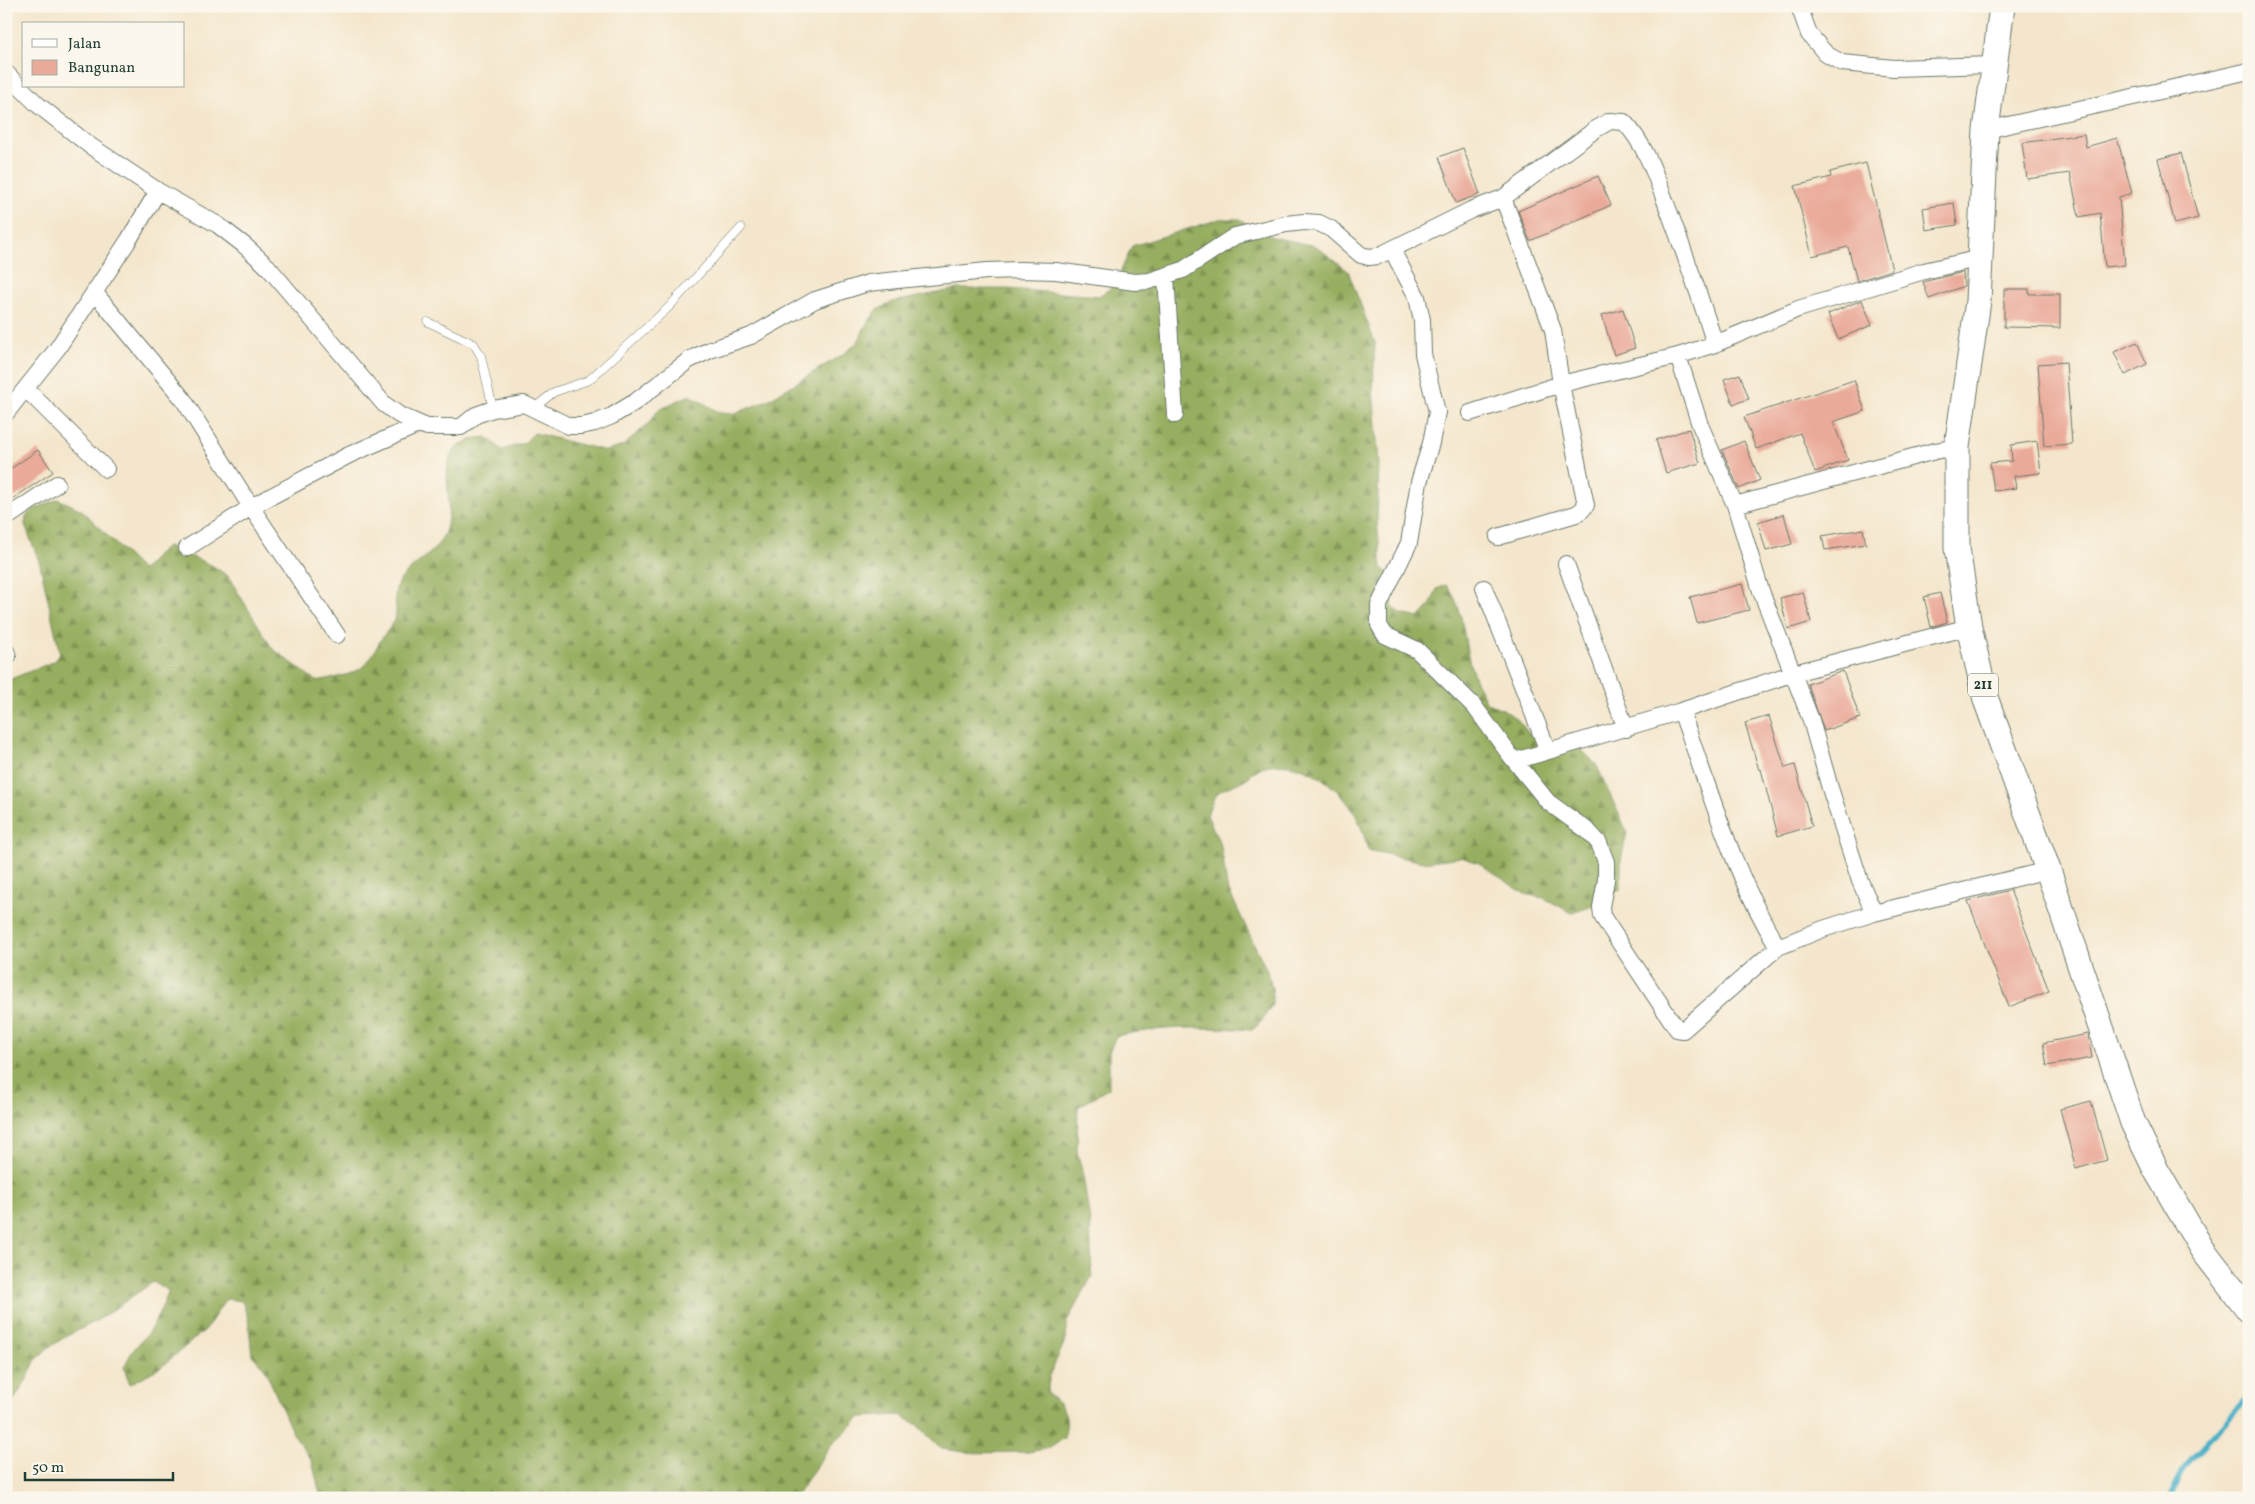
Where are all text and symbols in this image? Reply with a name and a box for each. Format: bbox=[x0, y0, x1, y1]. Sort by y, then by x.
legend bbox=[22, 22, 185, 88]
text: Jalan bbox=[68, 34, 101, 55]
text: Bangunan bbox=[68, 58, 135, 79]
road number: 211 bbox=[1968, 674, 1998, 696]
scale bar bbox=[25, 1449, 172, 1481]
text: 50 m bbox=[32, 1458, 64, 1479]

